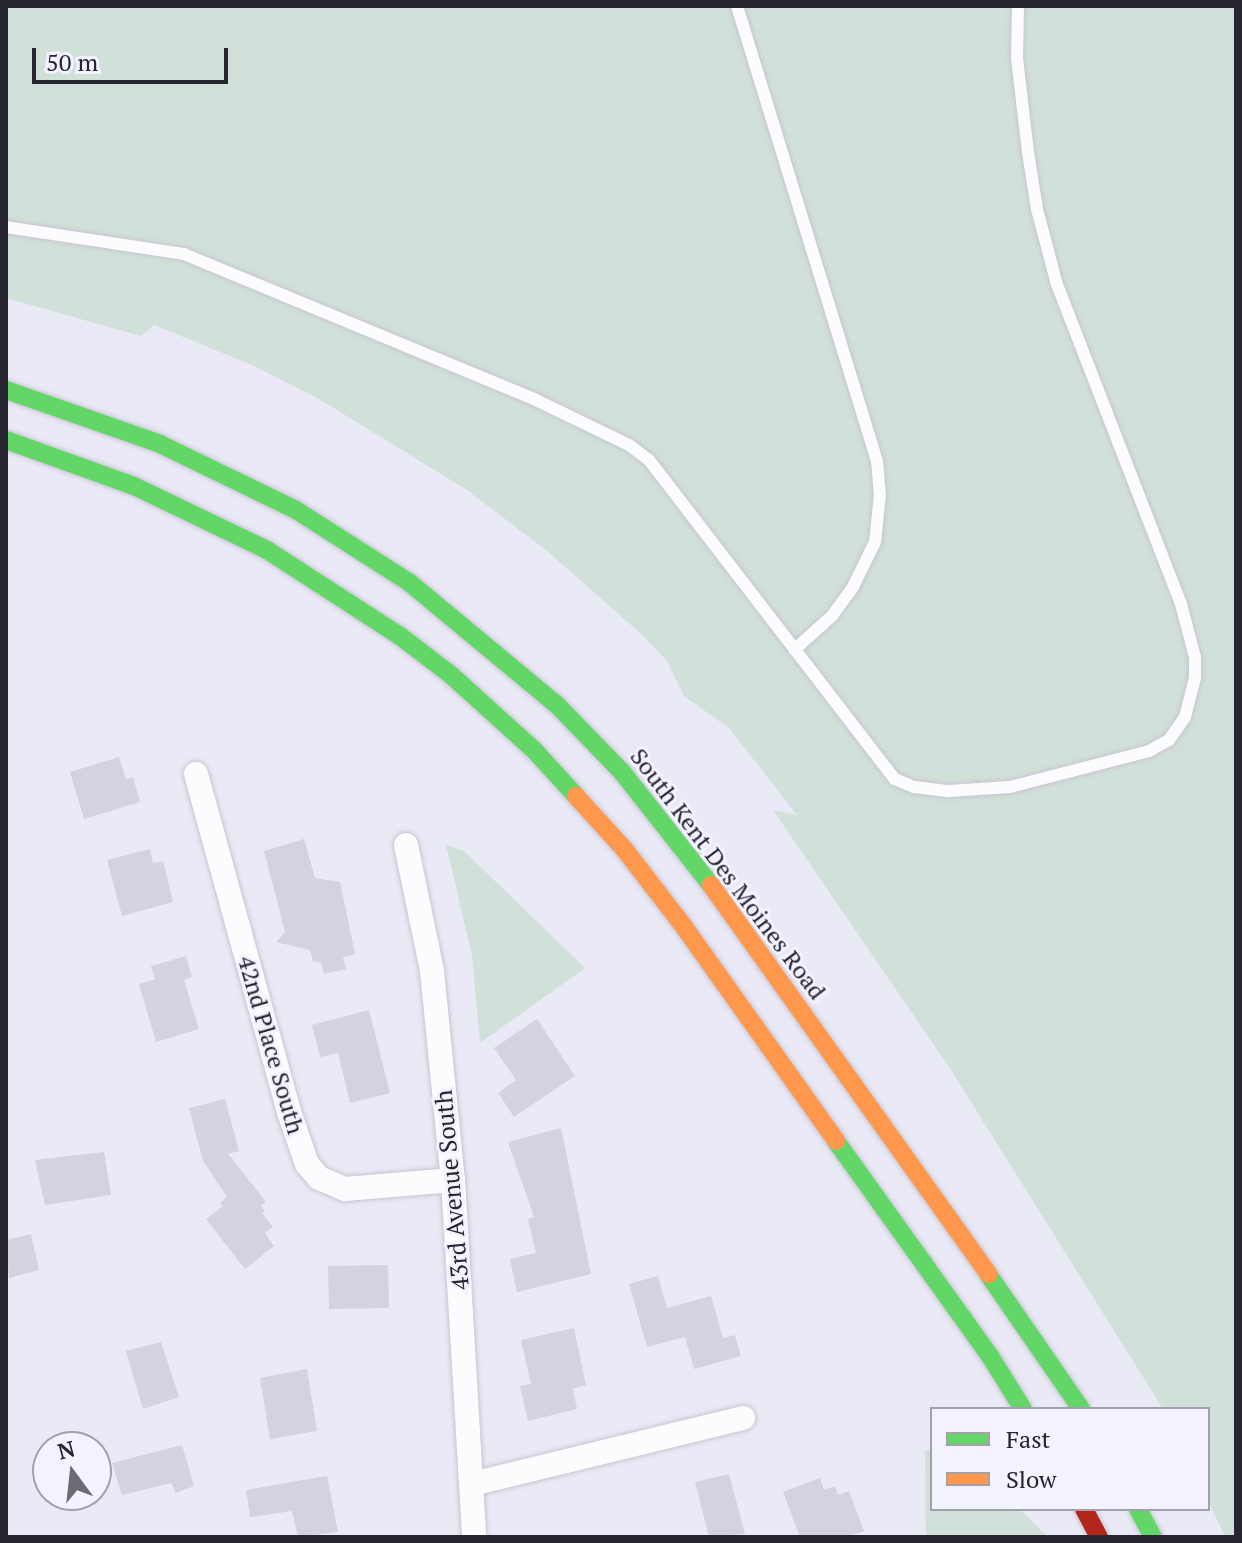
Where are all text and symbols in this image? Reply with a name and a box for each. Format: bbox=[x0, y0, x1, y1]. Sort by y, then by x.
scale bar bbox=[36, 32, 232, 82]
text: 50 m bbox=[46, 46, 98, 78]
street label: South Kent Des Moines Road bbox=[624, 743, 832, 1005]
street label: 42nd Place South bbox=[232, 952, 310, 1138]
street label: 43rd Avenue South bbox=[429, 1088, 475, 1292]
legend bbox=[930, 1407, 1210, 1511]
text: Fast bbox=[1006, 1423, 1050, 1455]
north arrow bbox=[32, 1431, 112, 1511]
text: N bbox=[54, 1433, 78, 1465]
text: Slow bbox=[1006, 1463, 1057, 1495]

